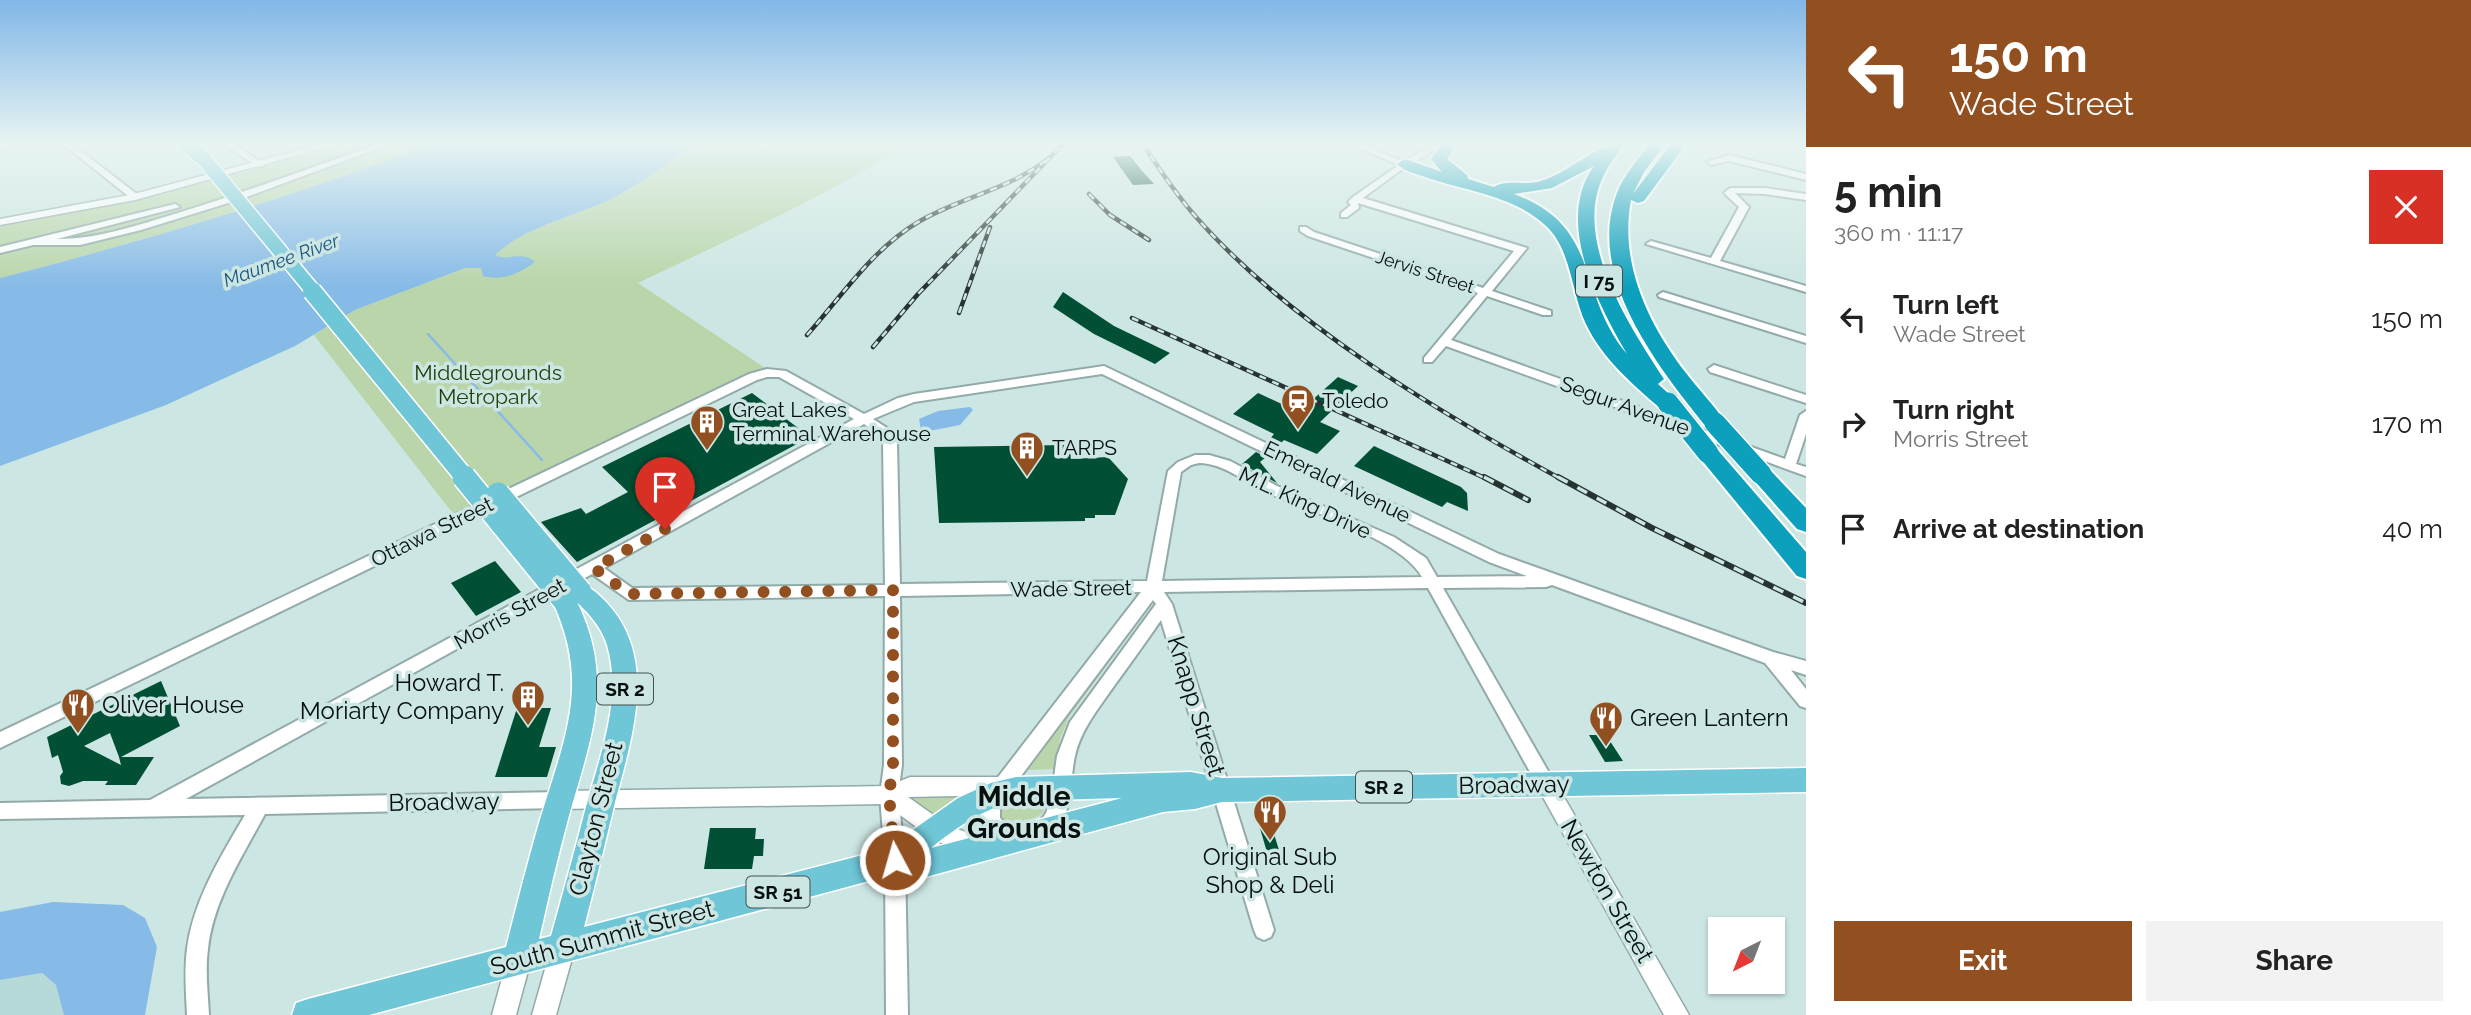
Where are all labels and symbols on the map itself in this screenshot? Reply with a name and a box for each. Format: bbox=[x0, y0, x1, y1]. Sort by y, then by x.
water label: Maumee River bbox=[220, 228, 343, 291]
street label: Jervis Street bbox=[1373, 246, 1477, 297]
road number: I 75 bbox=[1576, 266, 1622, 296]
park label: Middlegrounds Metropark bbox=[414, 360, 562, 409]
street label: Segur Avenue bbox=[1557, 371, 1693, 441]
station icon: Toledo bbox=[1279, 382, 1317, 431]
place label: Toledo bbox=[1322, 388, 1389, 413]
place label: Great Lakes Terminal Warehouse bbox=[732, 397, 931, 446]
building icon: Great Lakes Terminal Warehouse bbox=[688, 403, 726, 452]
building icon: TARPS bbox=[1008, 429, 1046, 478]
place label: TARPS bbox=[1052, 435, 1117, 460]
street label: Emerald Avenue bbox=[1260, 435, 1415, 528]
pin bbox=[635, 457, 695, 529]
street label: M.L. King Drive bbox=[1235, 461, 1375, 544]
street label: Ottawa Street bbox=[367, 491, 497, 572]
street label: Morris Street bbox=[450, 573, 570, 655]
street label: Wade Street bbox=[1010, 575, 1132, 602]
street label: Knapp Street bbox=[1161, 632, 1232, 779]
place label: Howard T. Moriarty Company bbox=[300, 668, 504, 725]
road number: SR 2 bbox=[597, 674, 653, 704]
building icon: Howard T. Moriarty Company bbox=[509, 678, 547, 727]
restaurant icon: Oliver House bbox=[59, 686, 97, 735]
place label: Oliver House bbox=[102, 690, 244, 719]
restaurant icon: Green Lantern bbox=[1587, 699, 1625, 748]
place label: Green Lantern bbox=[1630, 703, 1789, 732]
street label: Clayton Street bbox=[562, 739, 629, 899]
street label: Broadway bbox=[1458, 769, 1570, 800]
road number: SR 2 bbox=[1356, 772, 1412, 802]
district label: Middle Grounds bbox=[967, 780, 1081, 845]
street label: Broadway bbox=[388, 786, 500, 817]
restaurant icon: Original Sub Shop & Deli bbox=[1251, 793, 1289, 842]
street label: Newton Street bbox=[1555, 814, 1660, 967]
position arrow bbox=[858, 823, 932, 897]
place label: Original Sub Shop & Deli bbox=[1203, 842, 1337, 899]
road number: SR 51 bbox=[746, 876, 810, 908]
street label: South Summit Street bbox=[487, 894, 717, 981]
north arrow bbox=[1708, 917, 1785, 994]

